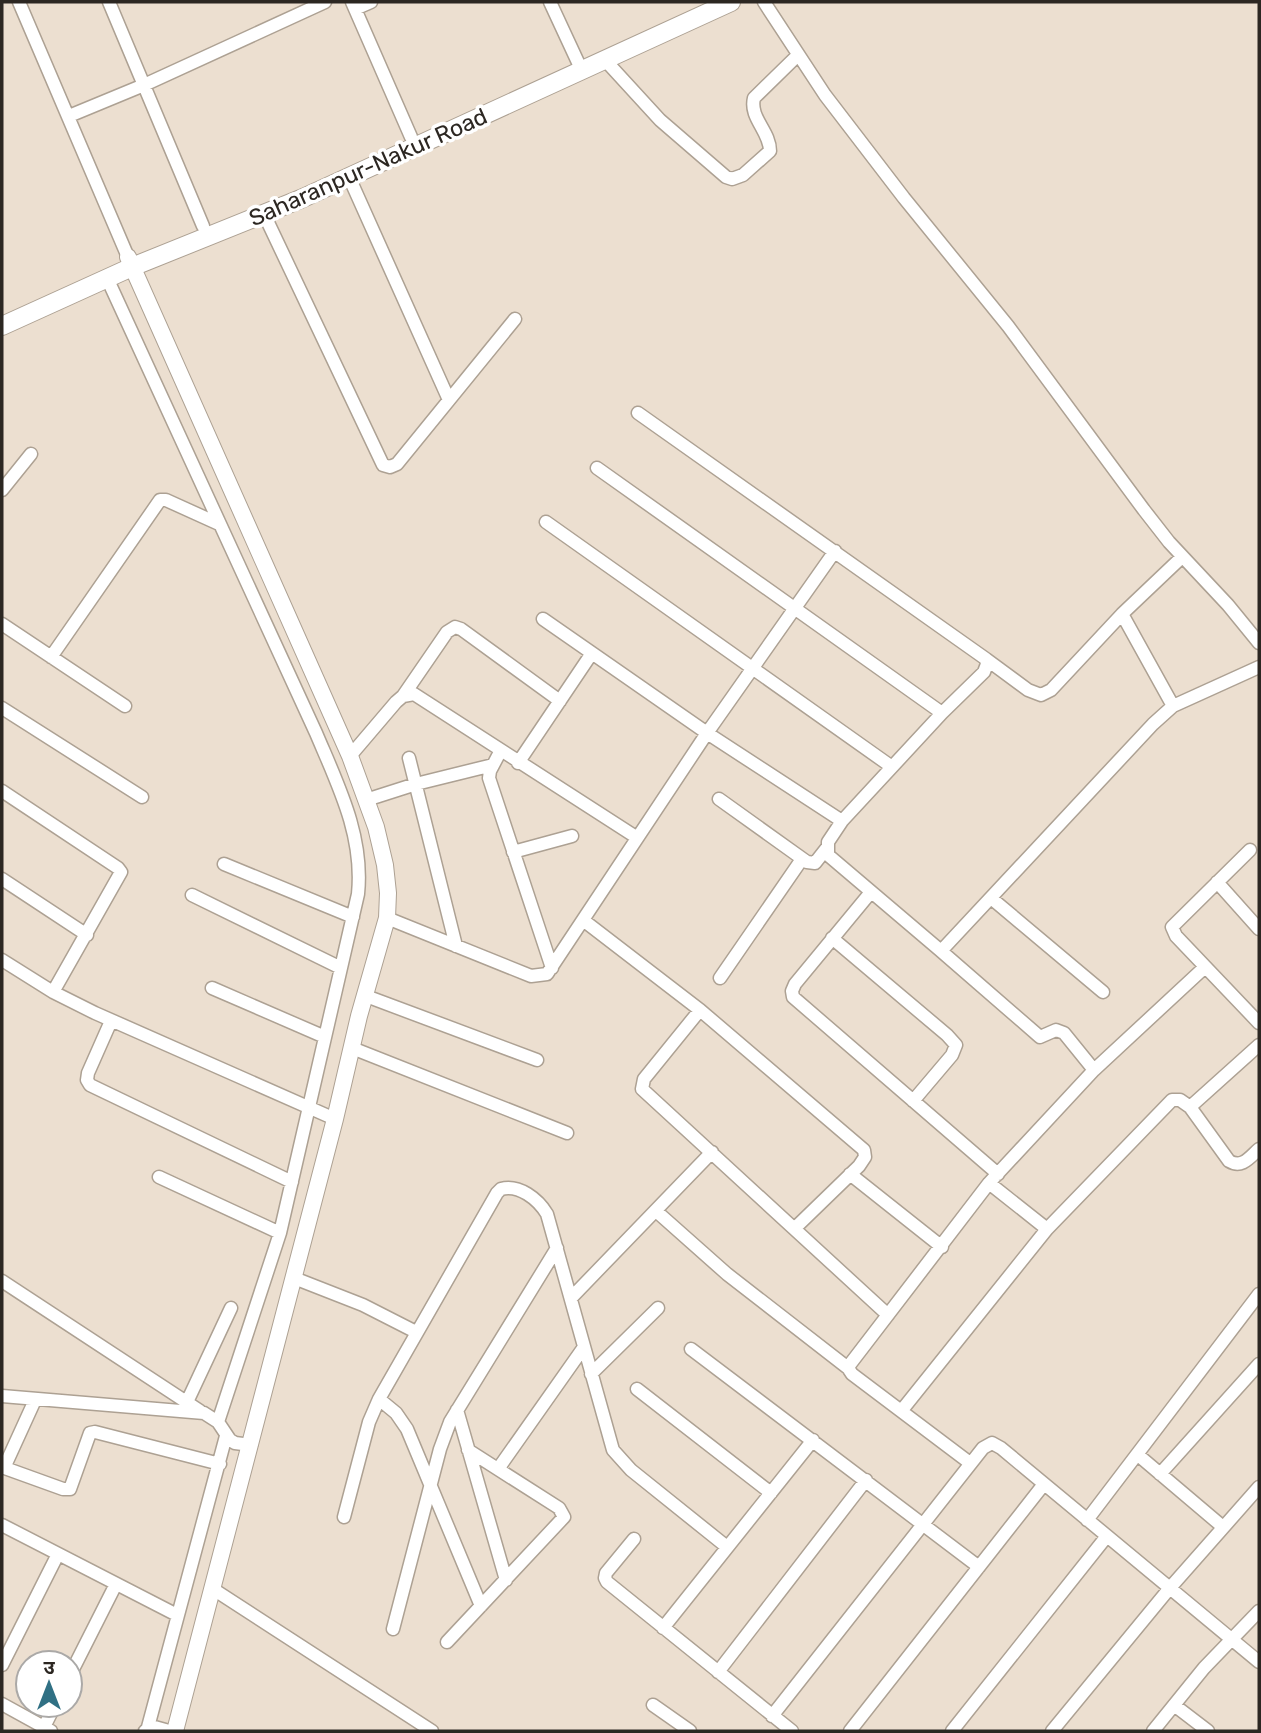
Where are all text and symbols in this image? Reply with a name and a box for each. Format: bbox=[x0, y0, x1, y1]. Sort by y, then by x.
street label: Saharanpur-Nakur Road bbox=[244, 102, 492, 232]
north arrow bbox=[14, 1649, 84, 1719]
text: उ bbox=[43, 1656, 55, 1679]

